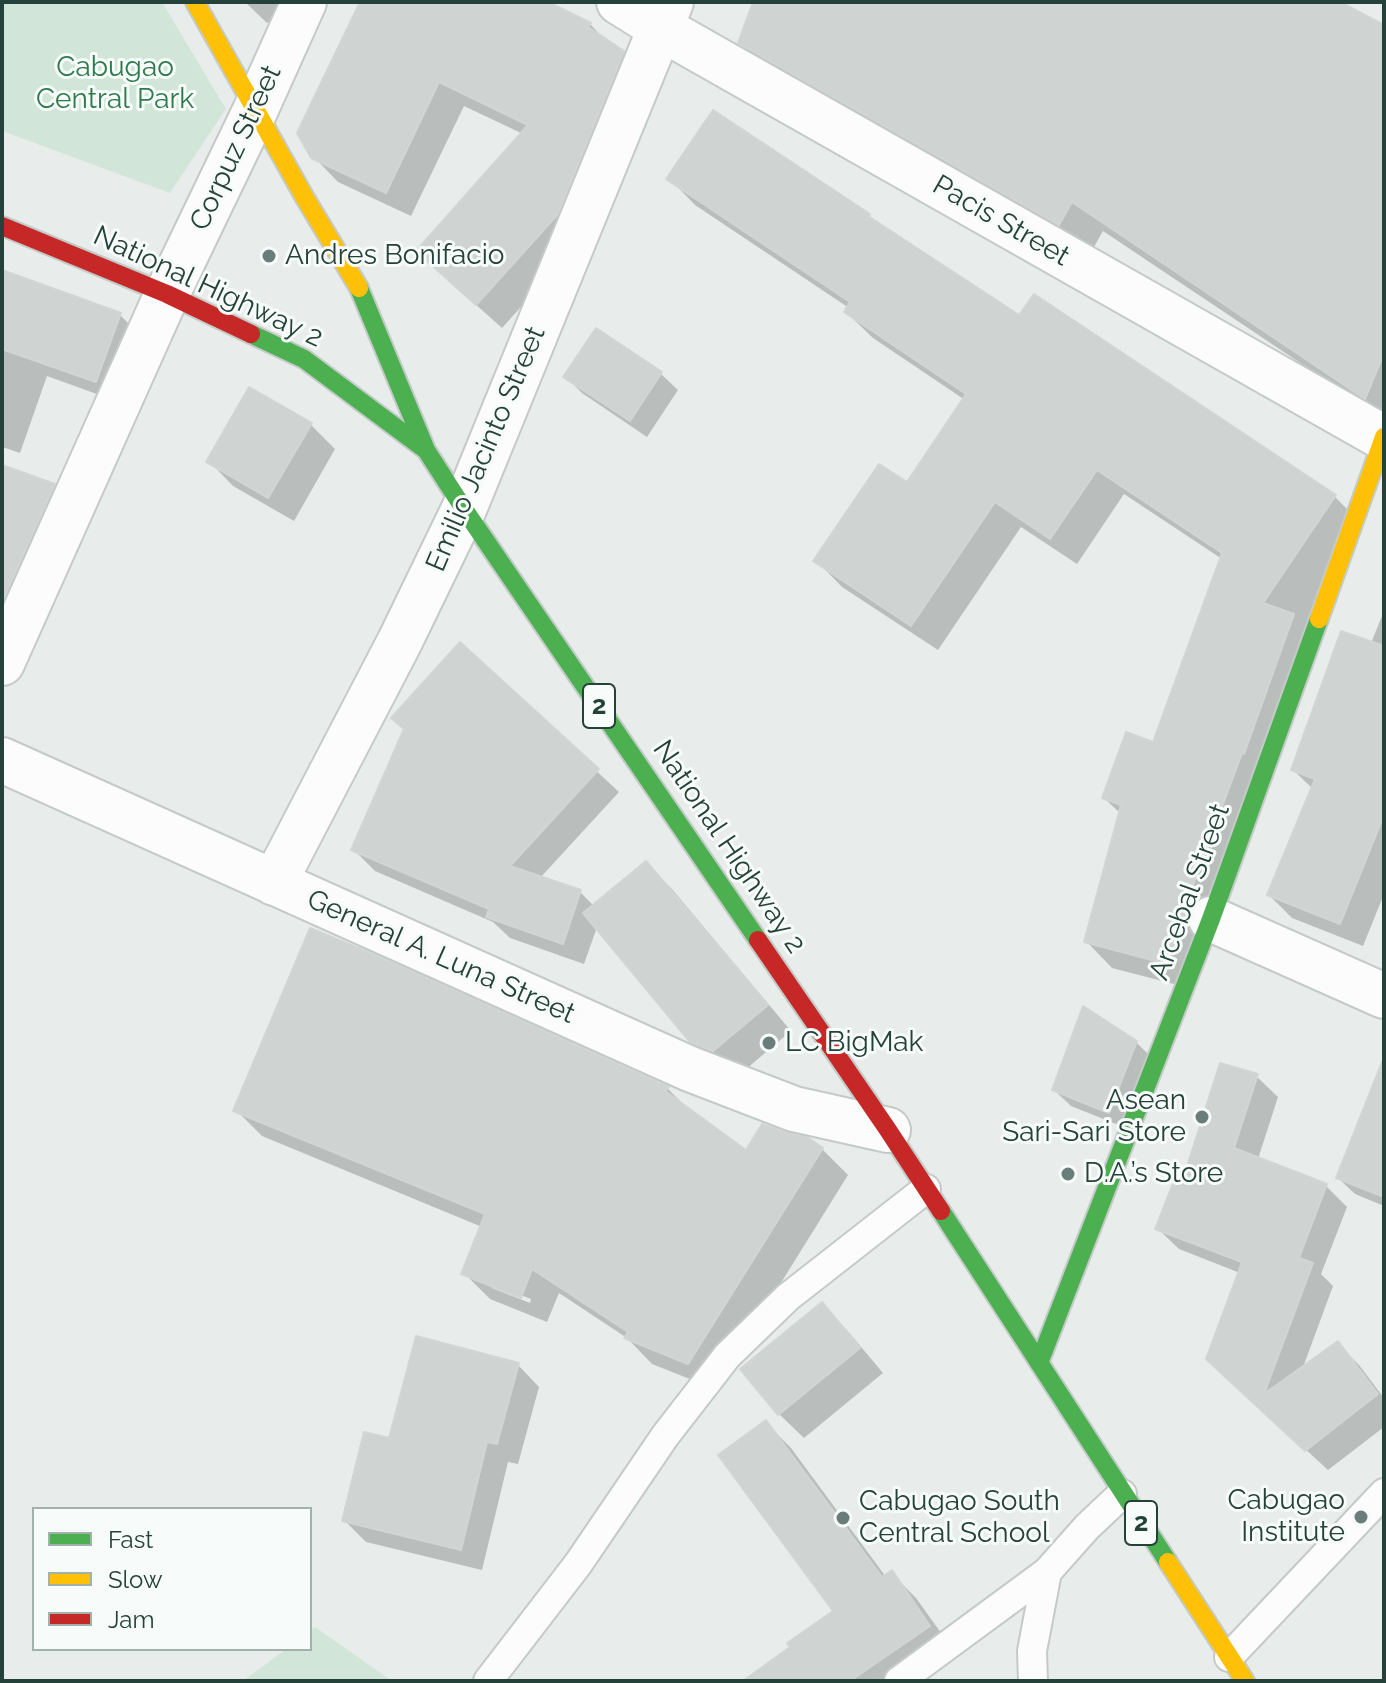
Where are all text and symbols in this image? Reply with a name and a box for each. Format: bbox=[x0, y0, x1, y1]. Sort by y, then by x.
park label: Cabugao Central Park bbox=[36, 51, 194, 117]
street label: Corpuz Street bbox=[183, 60, 289, 236]
street label: Pacis Street bbox=[927, 168, 1075, 274]
street label: National Highway 2 bbox=[88, 219, 328, 355]
place label: Andres Bonifacio bbox=[285, 239, 504, 273]
marker: Andres Bonifacio bbox=[260, 247, 278, 265]
street label: Emilio Jacinto Street bbox=[419, 321, 553, 577]
road number: 2 bbox=[583, 684, 615, 728]
street label: National Highway 2 bbox=[645, 734, 813, 960]
street label: Arcebal Street bbox=[1143, 799, 1237, 985]
street label: General A. Luna Street bbox=[302, 883, 580, 1031]
place label: LC BigMak bbox=[785, 1026, 923, 1060]
marker: LC BigMak bbox=[760, 1034, 778, 1052]
place label: Asean Sari-Sari Store bbox=[1002, 1084, 1186, 1150]
marker: Asean Sari-Sari Store bbox=[1193, 1108, 1211, 1126]
place label: D.A.’s Store bbox=[1084, 1157, 1223, 1191]
marker: D.A.’s Store bbox=[1059, 1165, 1077, 1183]
place label: Cabugao Institute bbox=[1227, 1484, 1345, 1550]
place label: Cabugao South Central School bbox=[859, 1485, 1060, 1551]
road number: 2 bbox=[1125, 1501, 1157, 1545]
legend bbox=[32, 1507, 312, 1651]
marker: Cabugao Institute bbox=[1352, 1508, 1370, 1526]
marker: Cabugao South Central School bbox=[834, 1509, 852, 1527]
text: Fast bbox=[108, 1525, 153, 1554]
text: Slow bbox=[108, 1565, 162, 1594]
text: Jam bbox=[108, 1605, 154, 1634]

